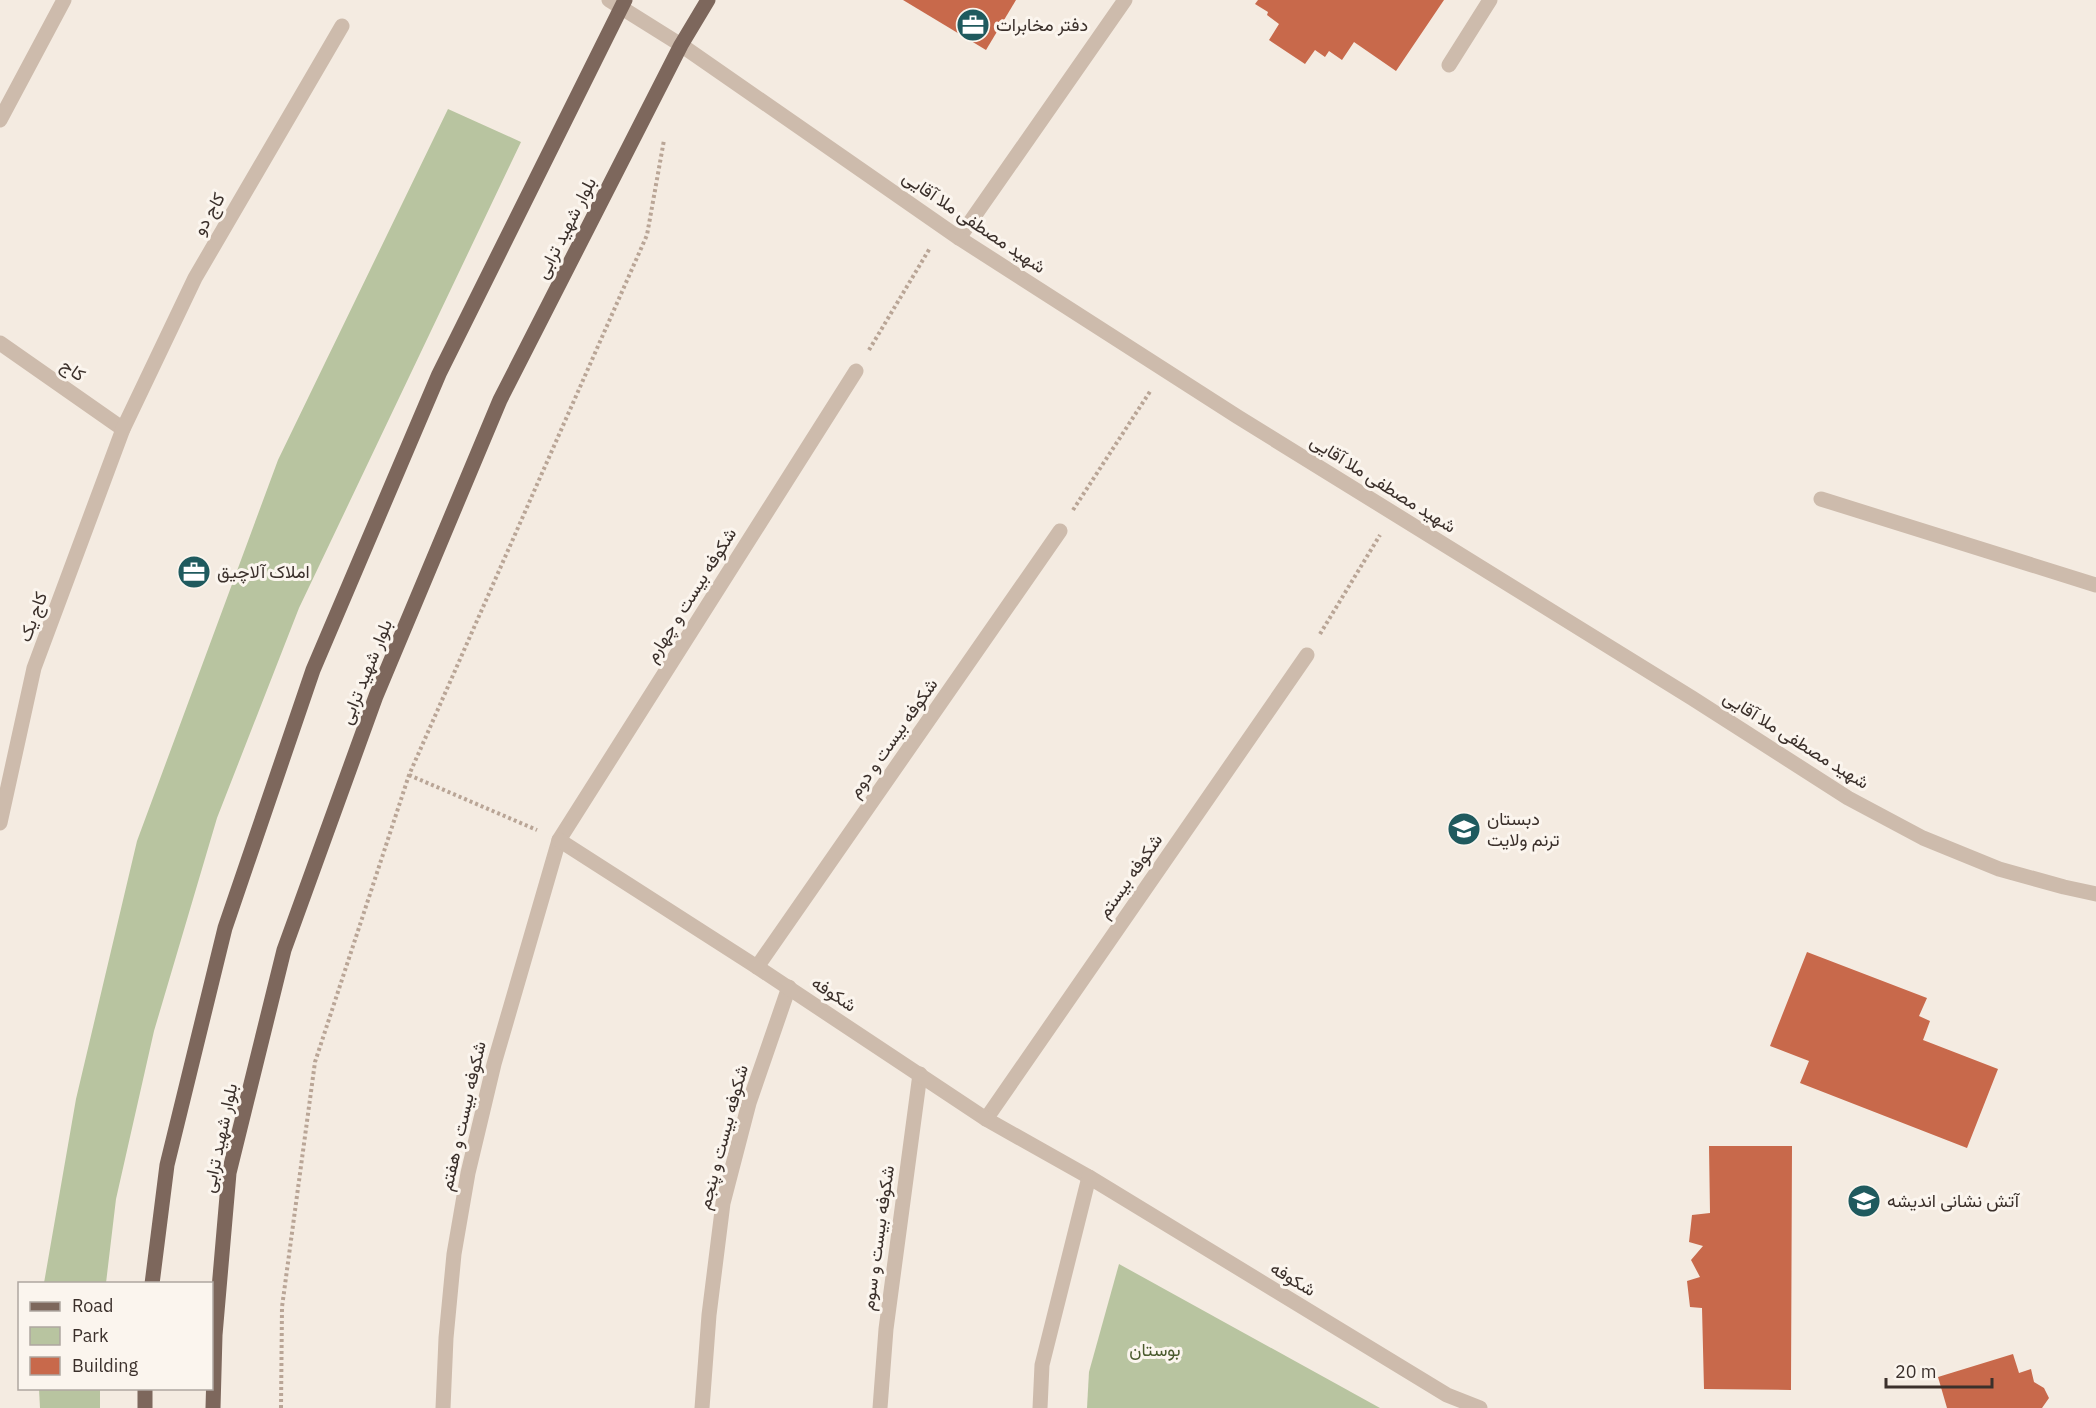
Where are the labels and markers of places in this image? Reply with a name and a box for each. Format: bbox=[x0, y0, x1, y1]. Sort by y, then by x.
office icon: دفتر مخابرات bbox=[955, 7, 991, 43]
place label: دفتر مخابرات bbox=[996, 13, 1088, 36]
office icon: املاک آلاچیق bbox=[176, 554, 212, 590]
place label: املاک آلاچیق bbox=[217, 560, 310, 584]
place label: دبستان ترنم ولایت bbox=[1487, 807, 1560, 852]
school or university icon: دبستان ترنم ولایت bbox=[1446, 811, 1482, 847]
school or university icon: آتش نشانی اندیشه bbox=[1846, 1183, 1882, 1219]
place label: آتش نشانی اندیشه bbox=[1887, 1189, 2021, 1212]

